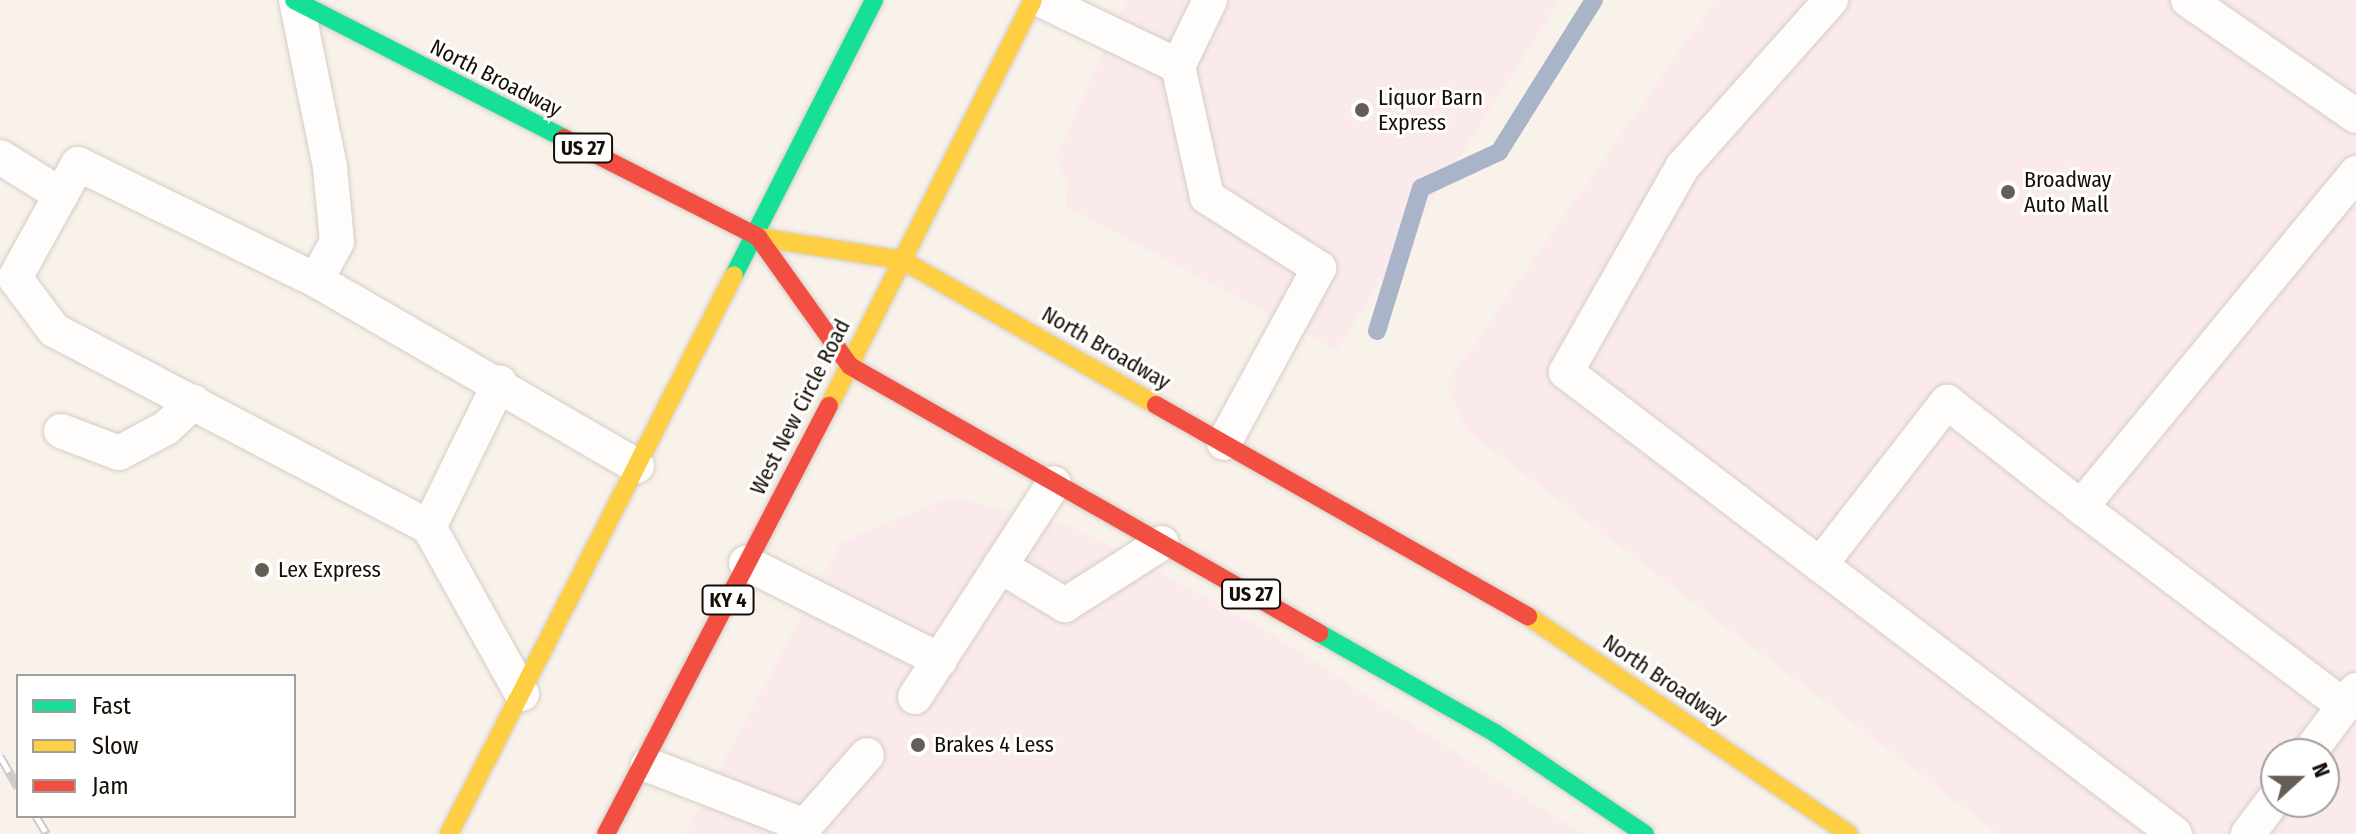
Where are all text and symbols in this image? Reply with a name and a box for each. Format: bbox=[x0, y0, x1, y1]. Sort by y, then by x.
street label: North Broadway bbox=[426, 34, 566, 122]
place label: Liquor Barn Express bbox=[1378, 84, 1483, 136]
marker: Liquor Barn Express bbox=[1353, 101, 1371, 119]
road number: US 27 bbox=[553, 132, 613, 164]
place label: Broadway Auto Mall bbox=[2024, 166, 2111, 218]
marker: Broadway Auto Mall bbox=[1999, 183, 2017, 201]
street label: North Broadway bbox=[1037, 301, 1175, 395]
street label: West New Circle Road bbox=[744, 315, 856, 499]
place label: Lex Express bbox=[278, 557, 381, 583]
marker: Lex Express bbox=[253, 561, 271, 579]
road number: US 27 bbox=[1221, 578, 1281, 610]
road number: KY 4 bbox=[700, 584, 756, 616]
street label: North Broadway bbox=[1598, 629, 1732, 731]
legend bbox=[16, 674, 296, 818]
text: Fast bbox=[92, 692, 131, 720]
text: Slow bbox=[92, 732, 138, 760]
place label: Brakes 4 Less bbox=[934, 732, 1054, 758]
marker: Brakes 4 Less bbox=[909, 736, 927, 754]
north arrow bbox=[2260, 738, 2340, 818]
text: N bbox=[2306, 759, 2336, 781]
text: Jam bbox=[92, 772, 129, 800]

